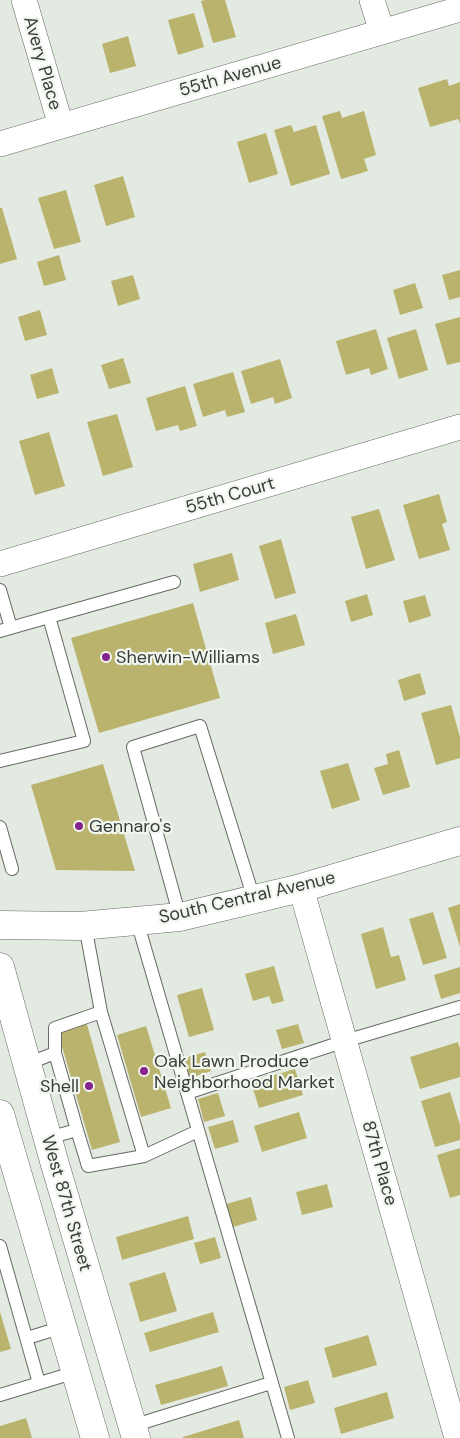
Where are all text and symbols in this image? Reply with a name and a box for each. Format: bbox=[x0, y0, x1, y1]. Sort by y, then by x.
street label: Avery Place bbox=[18, 13, 68, 113]
street label: 55th Avenue bbox=[176, 50, 284, 102]
street label: 55th Court bbox=[183, 471, 277, 519]
place label: Sherwin-Williams bbox=[116, 645, 260, 669]
marker: Sherwin-Williams bbox=[100, 651, 112, 663]
place label: Gennaro's bbox=[89, 814, 171, 838]
marker: Gennaro's bbox=[73, 820, 85, 832]
street label: South Central Avenue bbox=[156, 865, 338, 929]
place label: Oak Lawn Produce Neighborhood Market bbox=[154, 1049, 335, 1094]
marker: Oak Lawn Produce Neighborhood Market bbox=[138, 1065, 150, 1077]
place label: Shell bbox=[40, 1074, 79, 1098]
marker: Shell bbox=[83, 1080, 95, 1092]
street label: 87th Place bbox=[356, 1118, 404, 1208]
street label: West 87th Street bbox=[36, 1132, 98, 1274]

